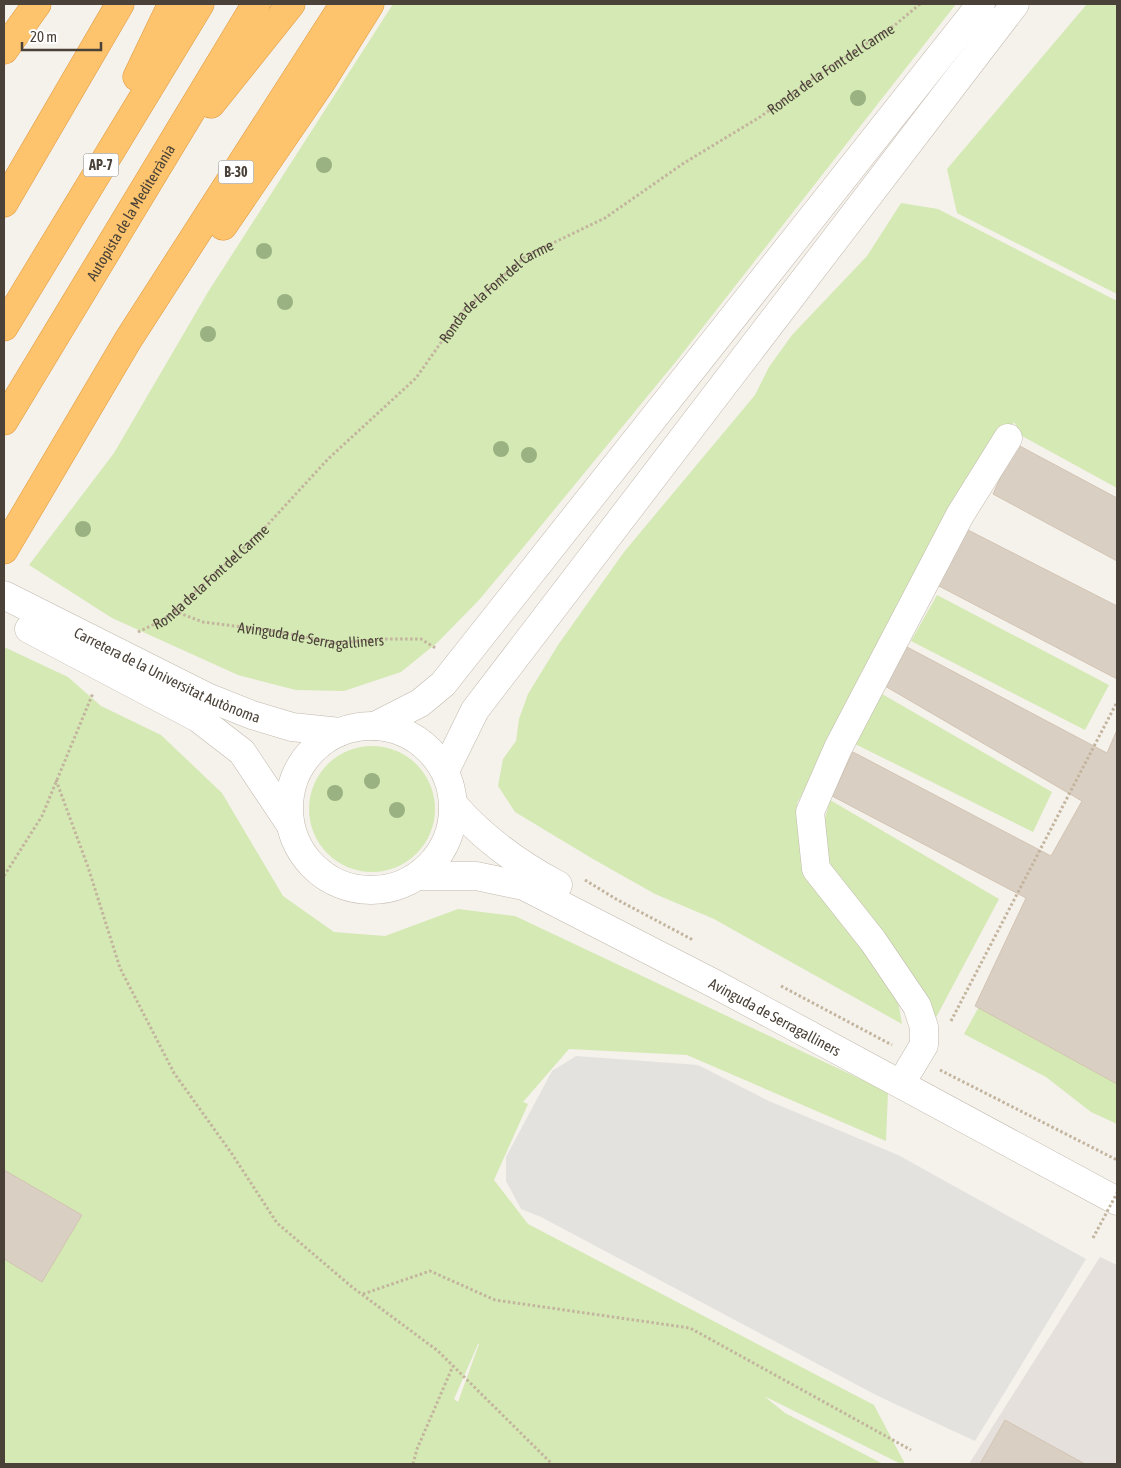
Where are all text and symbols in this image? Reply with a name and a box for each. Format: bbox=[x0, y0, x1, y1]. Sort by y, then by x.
scale bar bbox=[22, 20, 101, 52]
street label: Ronda de la Font del Carme bbox=[764, 20, 897, 117]
text: 20 m bbox=[30, 28, 57, 45]
street label: Autopista de la Mediterrània bbox=[83, 141, 178, 283]
road number: AP-7 bbox=[84, 154, 118, 176]
road number: B-30 bbox=[218, 160, 254, 183]
street label: Ronda de la Font del Carme bbox=[435, 236, 556, 346]
street label: Ronda de la Font del Carme bbox=[150, 521, 272, 632]
street label: Avinguda de Serragalliners bbox=[237, 618, 384, 652]
street label: Carretera de la Universitat Autònoma bbox=[72, 623, 262, 726]
street label: Avinguda de Serragalliners bbox=[706, 974, 844, 1059]

